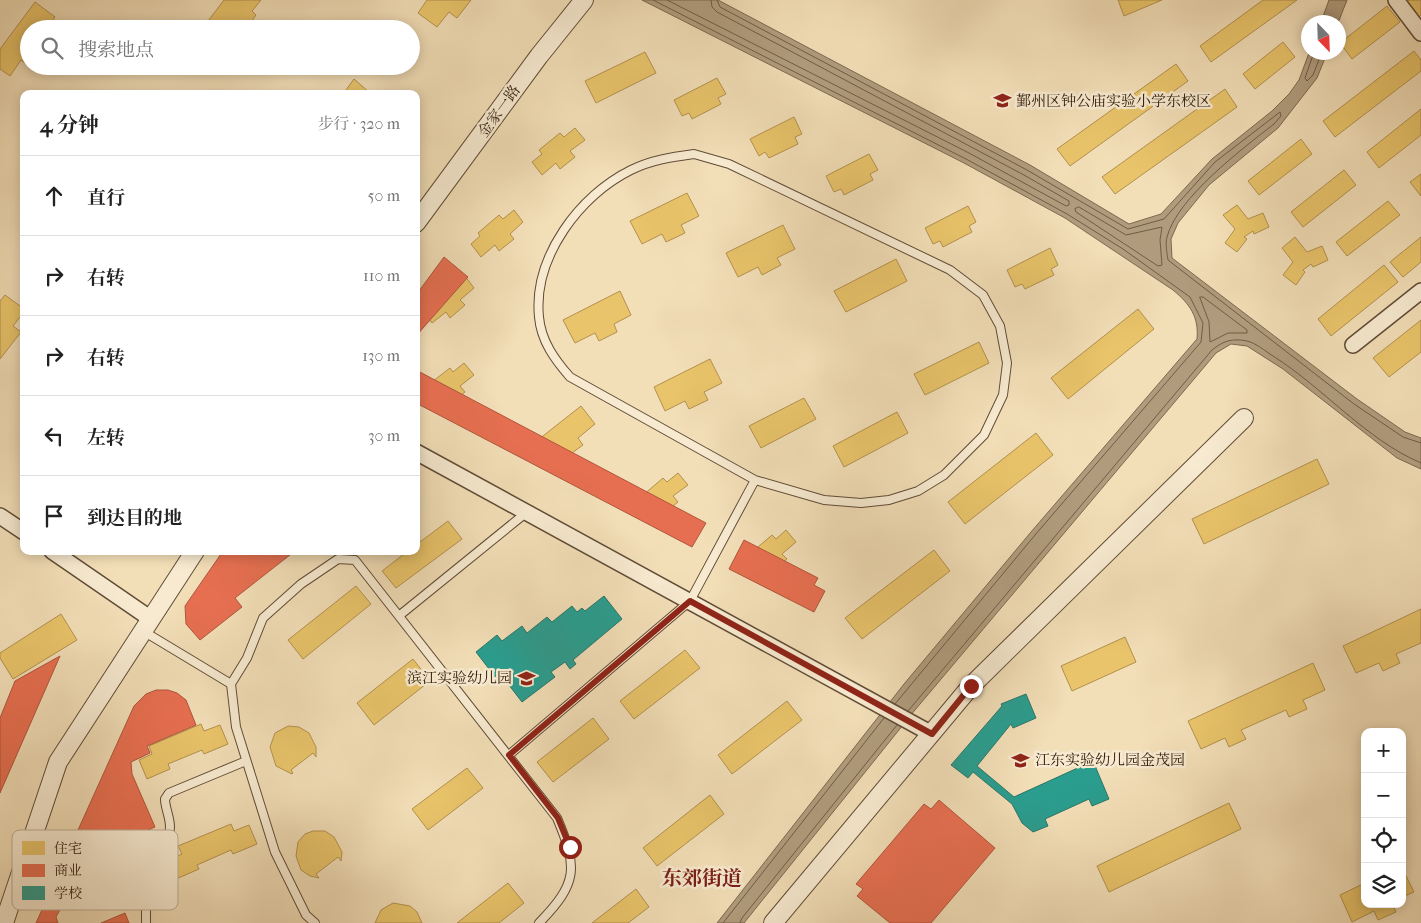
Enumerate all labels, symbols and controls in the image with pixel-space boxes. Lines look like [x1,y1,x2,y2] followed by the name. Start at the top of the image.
[1301,15,1346,60] north arrow
[20,20,420,75] search box
[38,34,66,62] icon: search
[78,39,154,61] text: 搜索地点
[474,81,524,141] street label: 金家一路
[992,91,1012,111] school or university icon: 鄞州区钟公庙实验小学东校区
[1016,92,1211,110] place label: 鄞州区钟公庙实验小学东校区
[40,113,99,137] text: 4 分钟
[318,114,400,133] text: 步行 · 320 m
[40,182,68,210] icon: ahead
[368,186,400,205] text: 50 m
[87,187,125,209] text: 直行
[40,262,68,290] icon: right
[363,266,400,285] text: 110 m
[87,267,125,289] text: 右转
[40,342,68,370] icon: right
[362,346,400,365] text: 130 m
[87,347,125,369] text: 右转
[40,422,68,450] icon: left
[368,426,400,445] text: 30 m
[87,427,125,449] text: 左转
[40,502,68,530] icon: arrive
[87,507,182,529] text: 到达目的地
[516,668,536,688] school or university icon: 滨江实验幼儿园
[407,669,512,687] place label: 滨江实验幼儿园
[960,675,983,698] route end
[1361,728,1406,908] map controls
[1361,728,1406,773] button: +
[1011,750,1031,770] school or university icon: 江东实验幼儿园金茂园
[1035,751,1185,769] place label: 江东实验幼儿园金茂园
[1361,773,1406,818] button: −
[1361,818,1406,863] button: locate
[12,830,178,910] legend
[559,836,582,859] route start
[54,840,82,857] text: 住宅
[54,862,82,879] text: 商业
[1361,863,1406,908] button: layers
[662,867,742,890] district label: 东郊街道
[54,885,82,902] text: 学校

